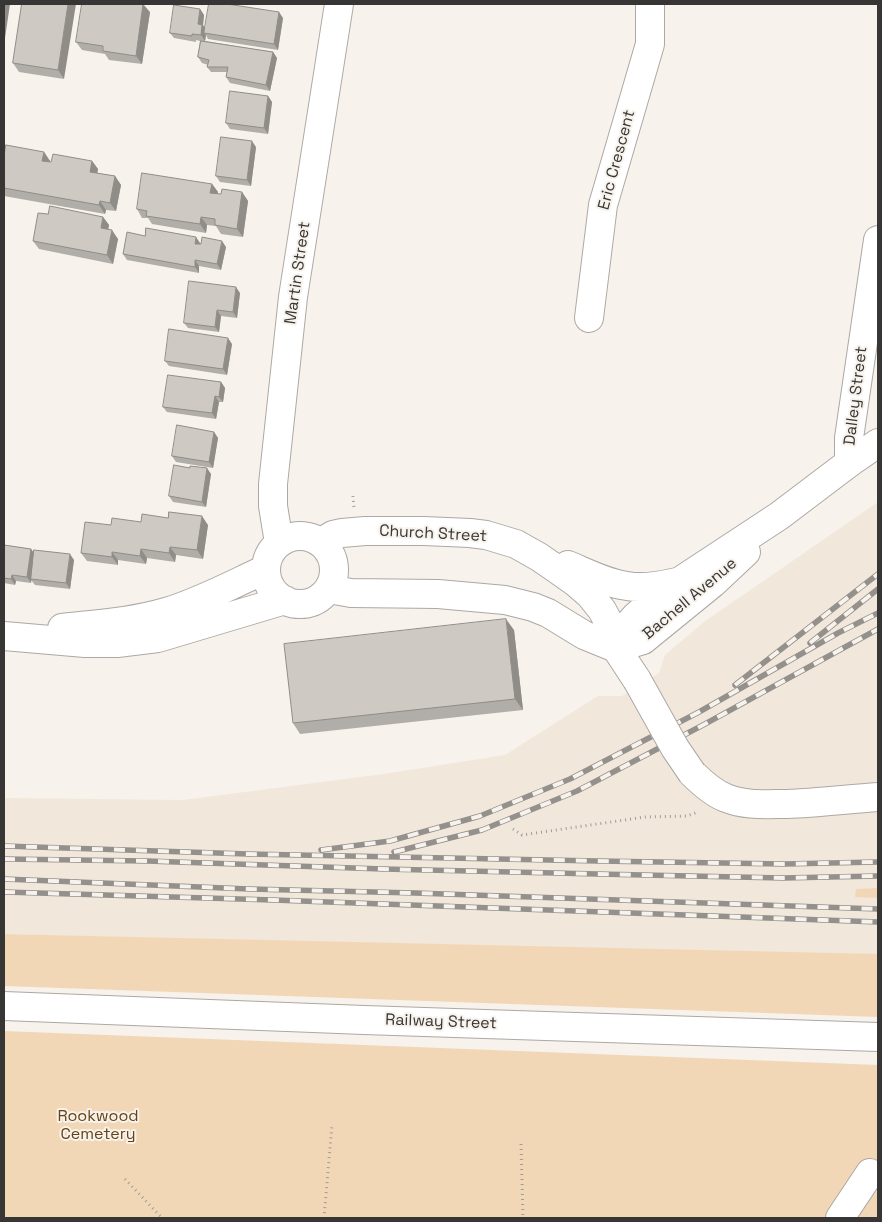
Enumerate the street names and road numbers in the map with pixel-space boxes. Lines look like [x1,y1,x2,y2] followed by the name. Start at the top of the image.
[594,108,640,212] street label: Eric Crescent
[281,221,315,325] street label: Martin Street
[840,345,872,447] street label: Dalley Street
[379,522,487,546] street label: Church Street
[639,554,741,644] street label: Bachell Avenue
[385,1010,497,1034] street label: Railway Street

